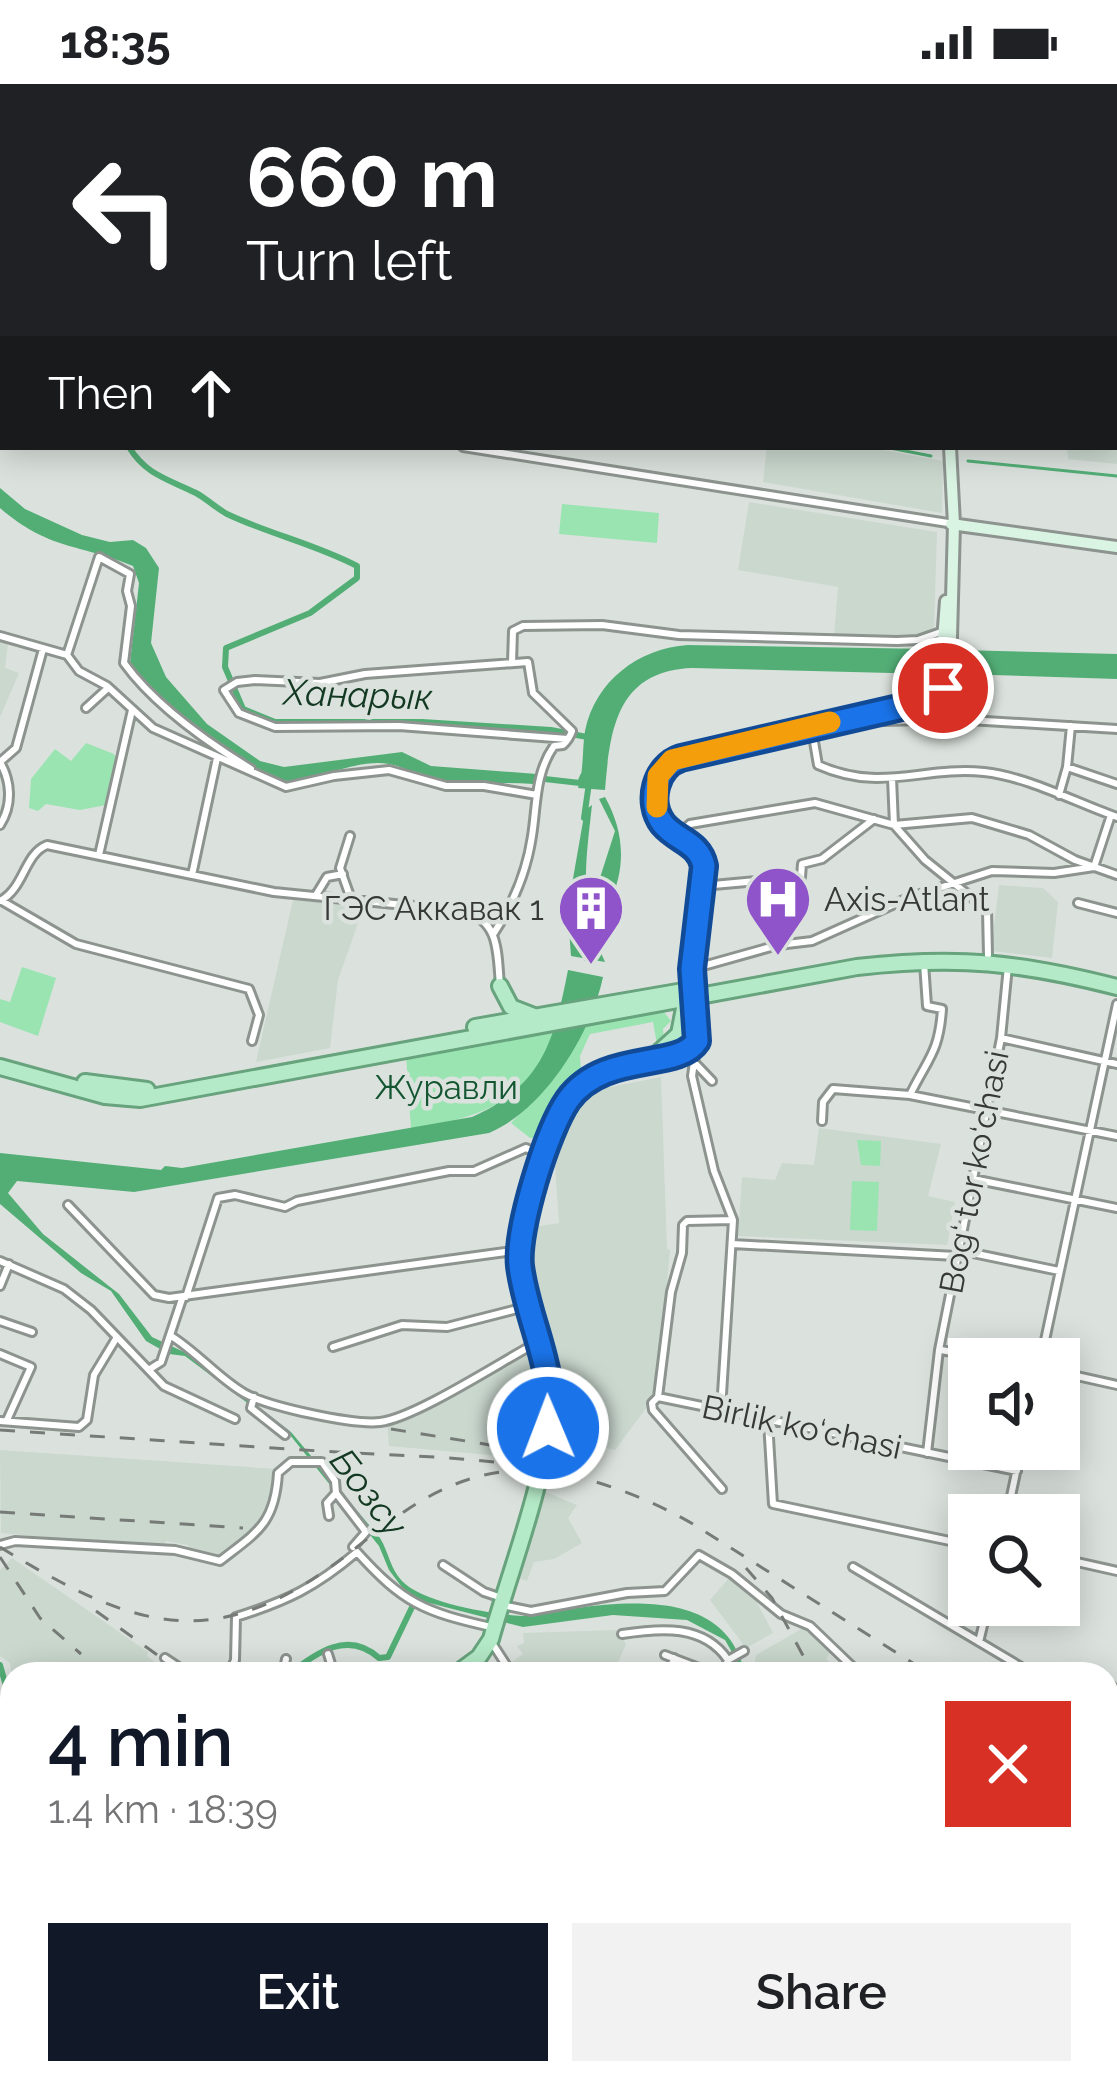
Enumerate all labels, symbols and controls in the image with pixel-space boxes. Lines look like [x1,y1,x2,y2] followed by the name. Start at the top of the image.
[60,16,171,69] text: 18:35
[246,128,498,227] text: 660 m
[48,132,204,288] icon: left
[246,229,453,293] text: Turn left
[178,360,244,426] icon: ahead
[48,367,154,420] text: Then
[892,637,994,739] pin
[910,655,976,721] icon: arrive
[281,670,433,718] water label: Ханарык
[743,864,813,958] hospital icon: Axis-Atlant
[556,873,626,967] building icon: ГЭС Аккавак 1
[824,880,990,919] place label: Axis-Atlant
[323,889,544,928] place label: ГЭС Аккавак 1
[931,1047,1017,1297] street label: Bog‘ tor ko‘chasi
[374,1068,518,1107] park label: Журавли
[948,1338,1080,1626] map controls
[948,1338,1080,1470] button: sound
[485,1365,611,1491] position arrow
[699,1387,905,1467] street label: Birlik ko‘chasi
[322,1440,417,1545] water label: Бозсу
[948,1494,1080,1626] button: search
[48,1698,234,1783] text: 4 min
[945,1701,1071,1827] button: close
[48,1786,278,1832] text: 1.4 km · 18:39
[48,1923,548,2061] button: Exit
[572,1923,1071,2061] button: Share

